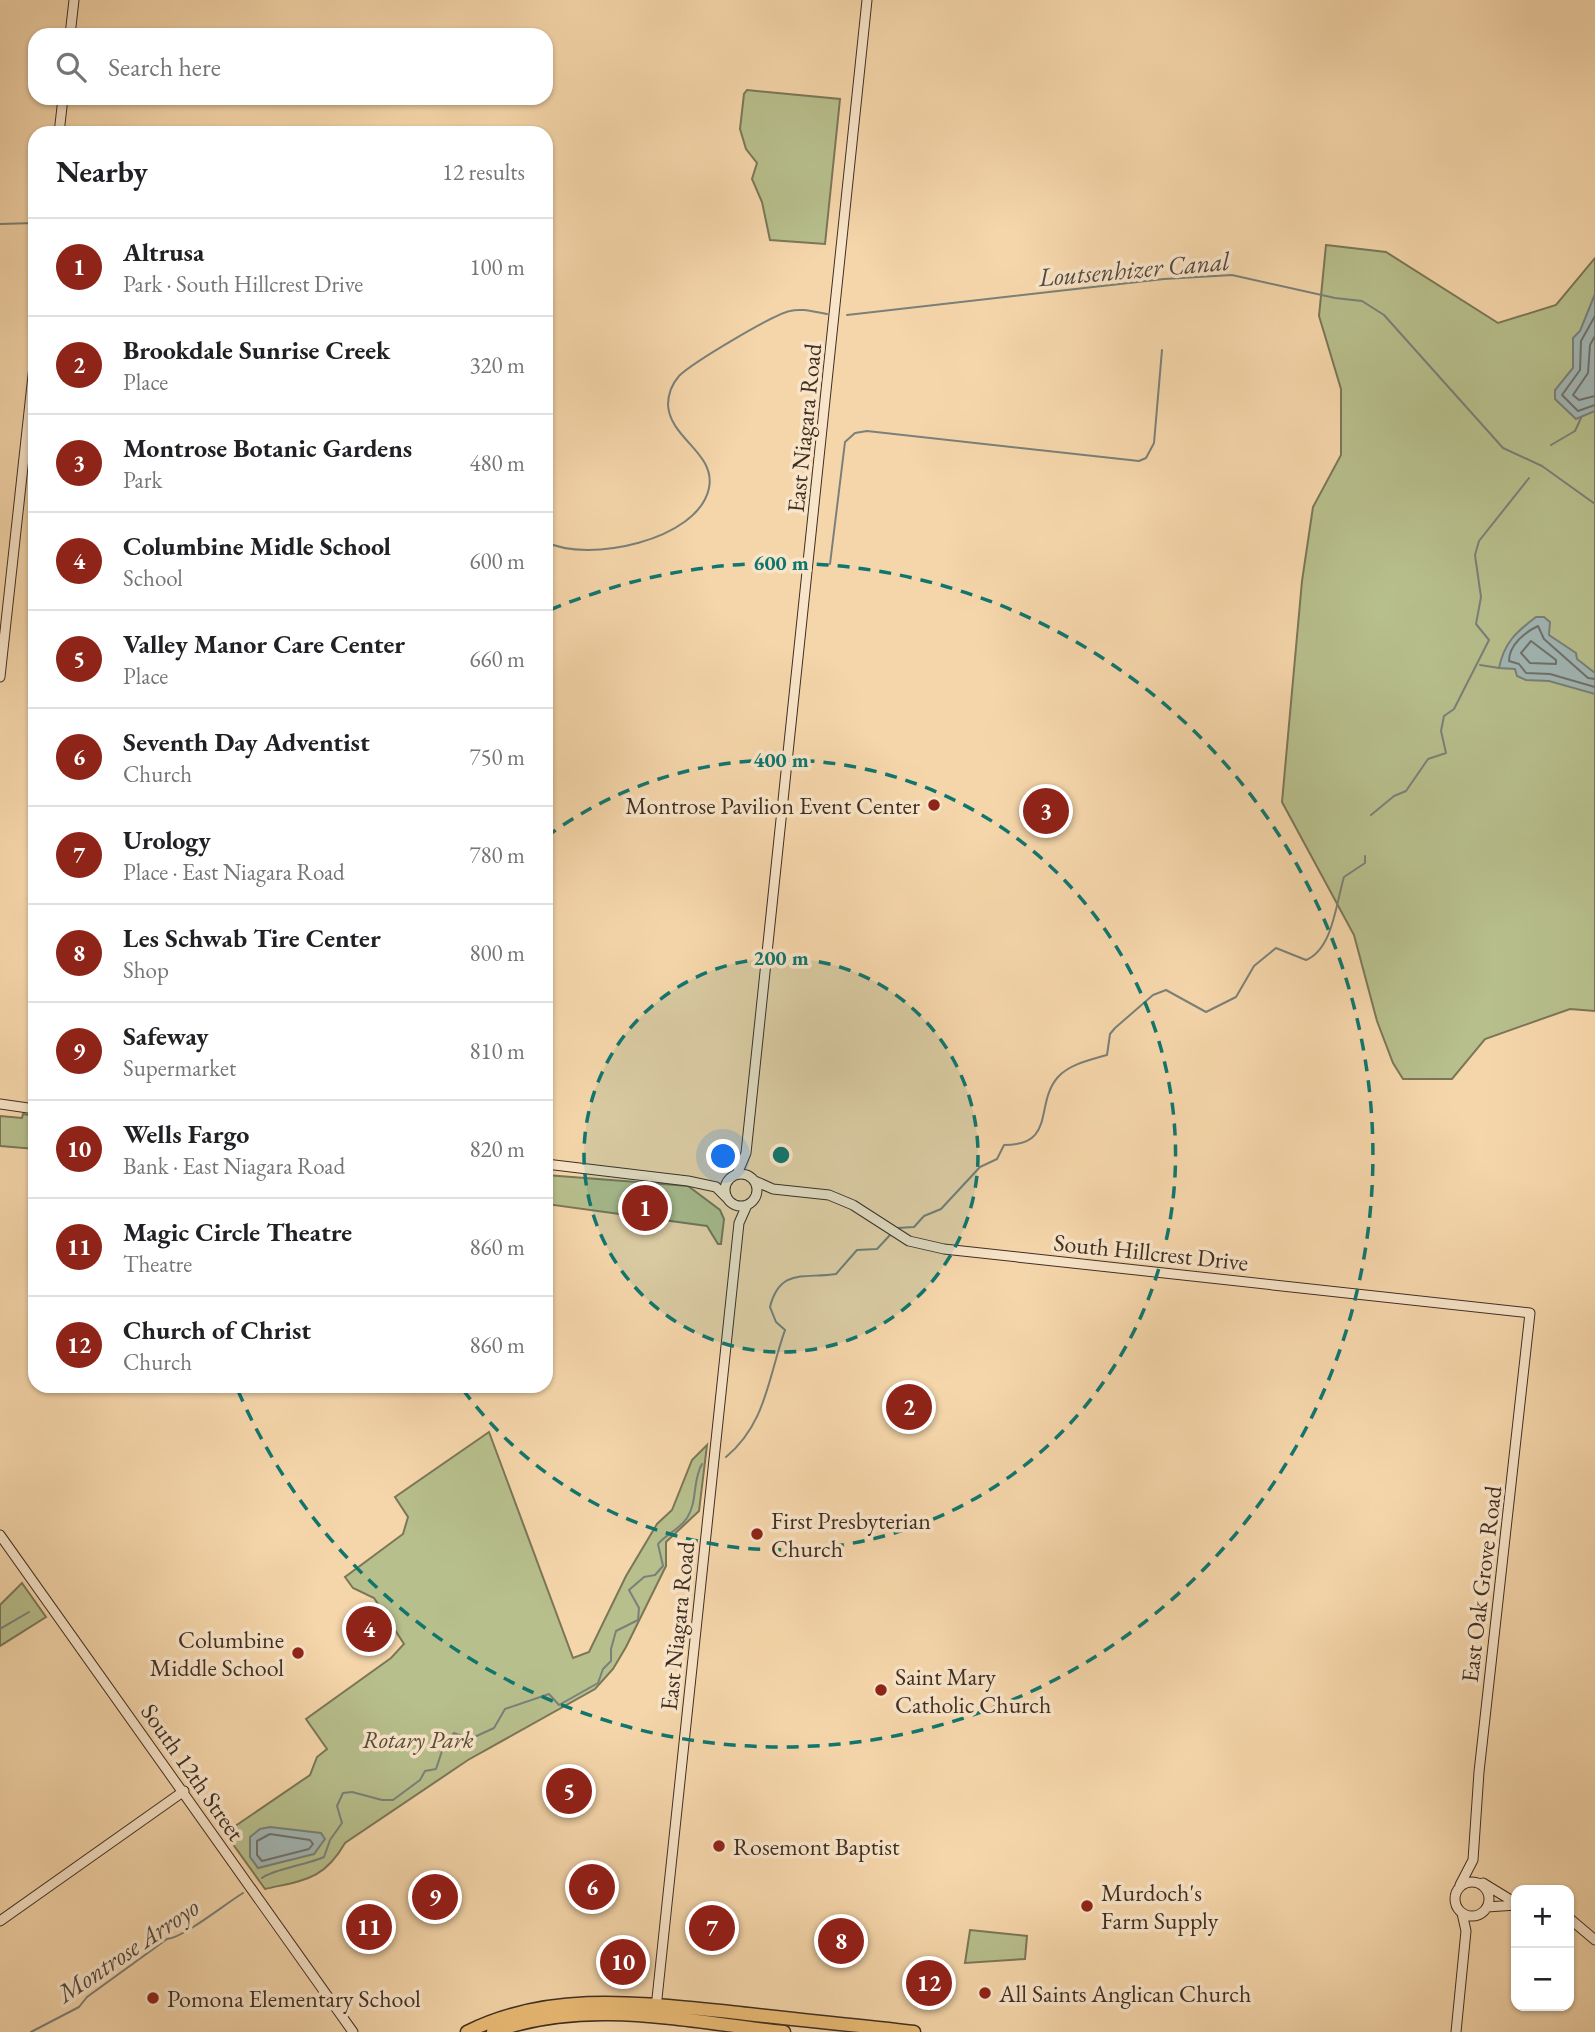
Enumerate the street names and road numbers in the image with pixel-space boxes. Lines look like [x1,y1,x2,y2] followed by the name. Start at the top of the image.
[780,341,828,514] street label: East Niagara Road
[1052,1226,1250,1278] street label: South Hillcrest Drive
[1454,1483,1509,1684] street label: East Oak Grove Road
[653,1539,701,1712] street label: East Niagara Road
[134,1697,252,1847] street label: South 12th Street

